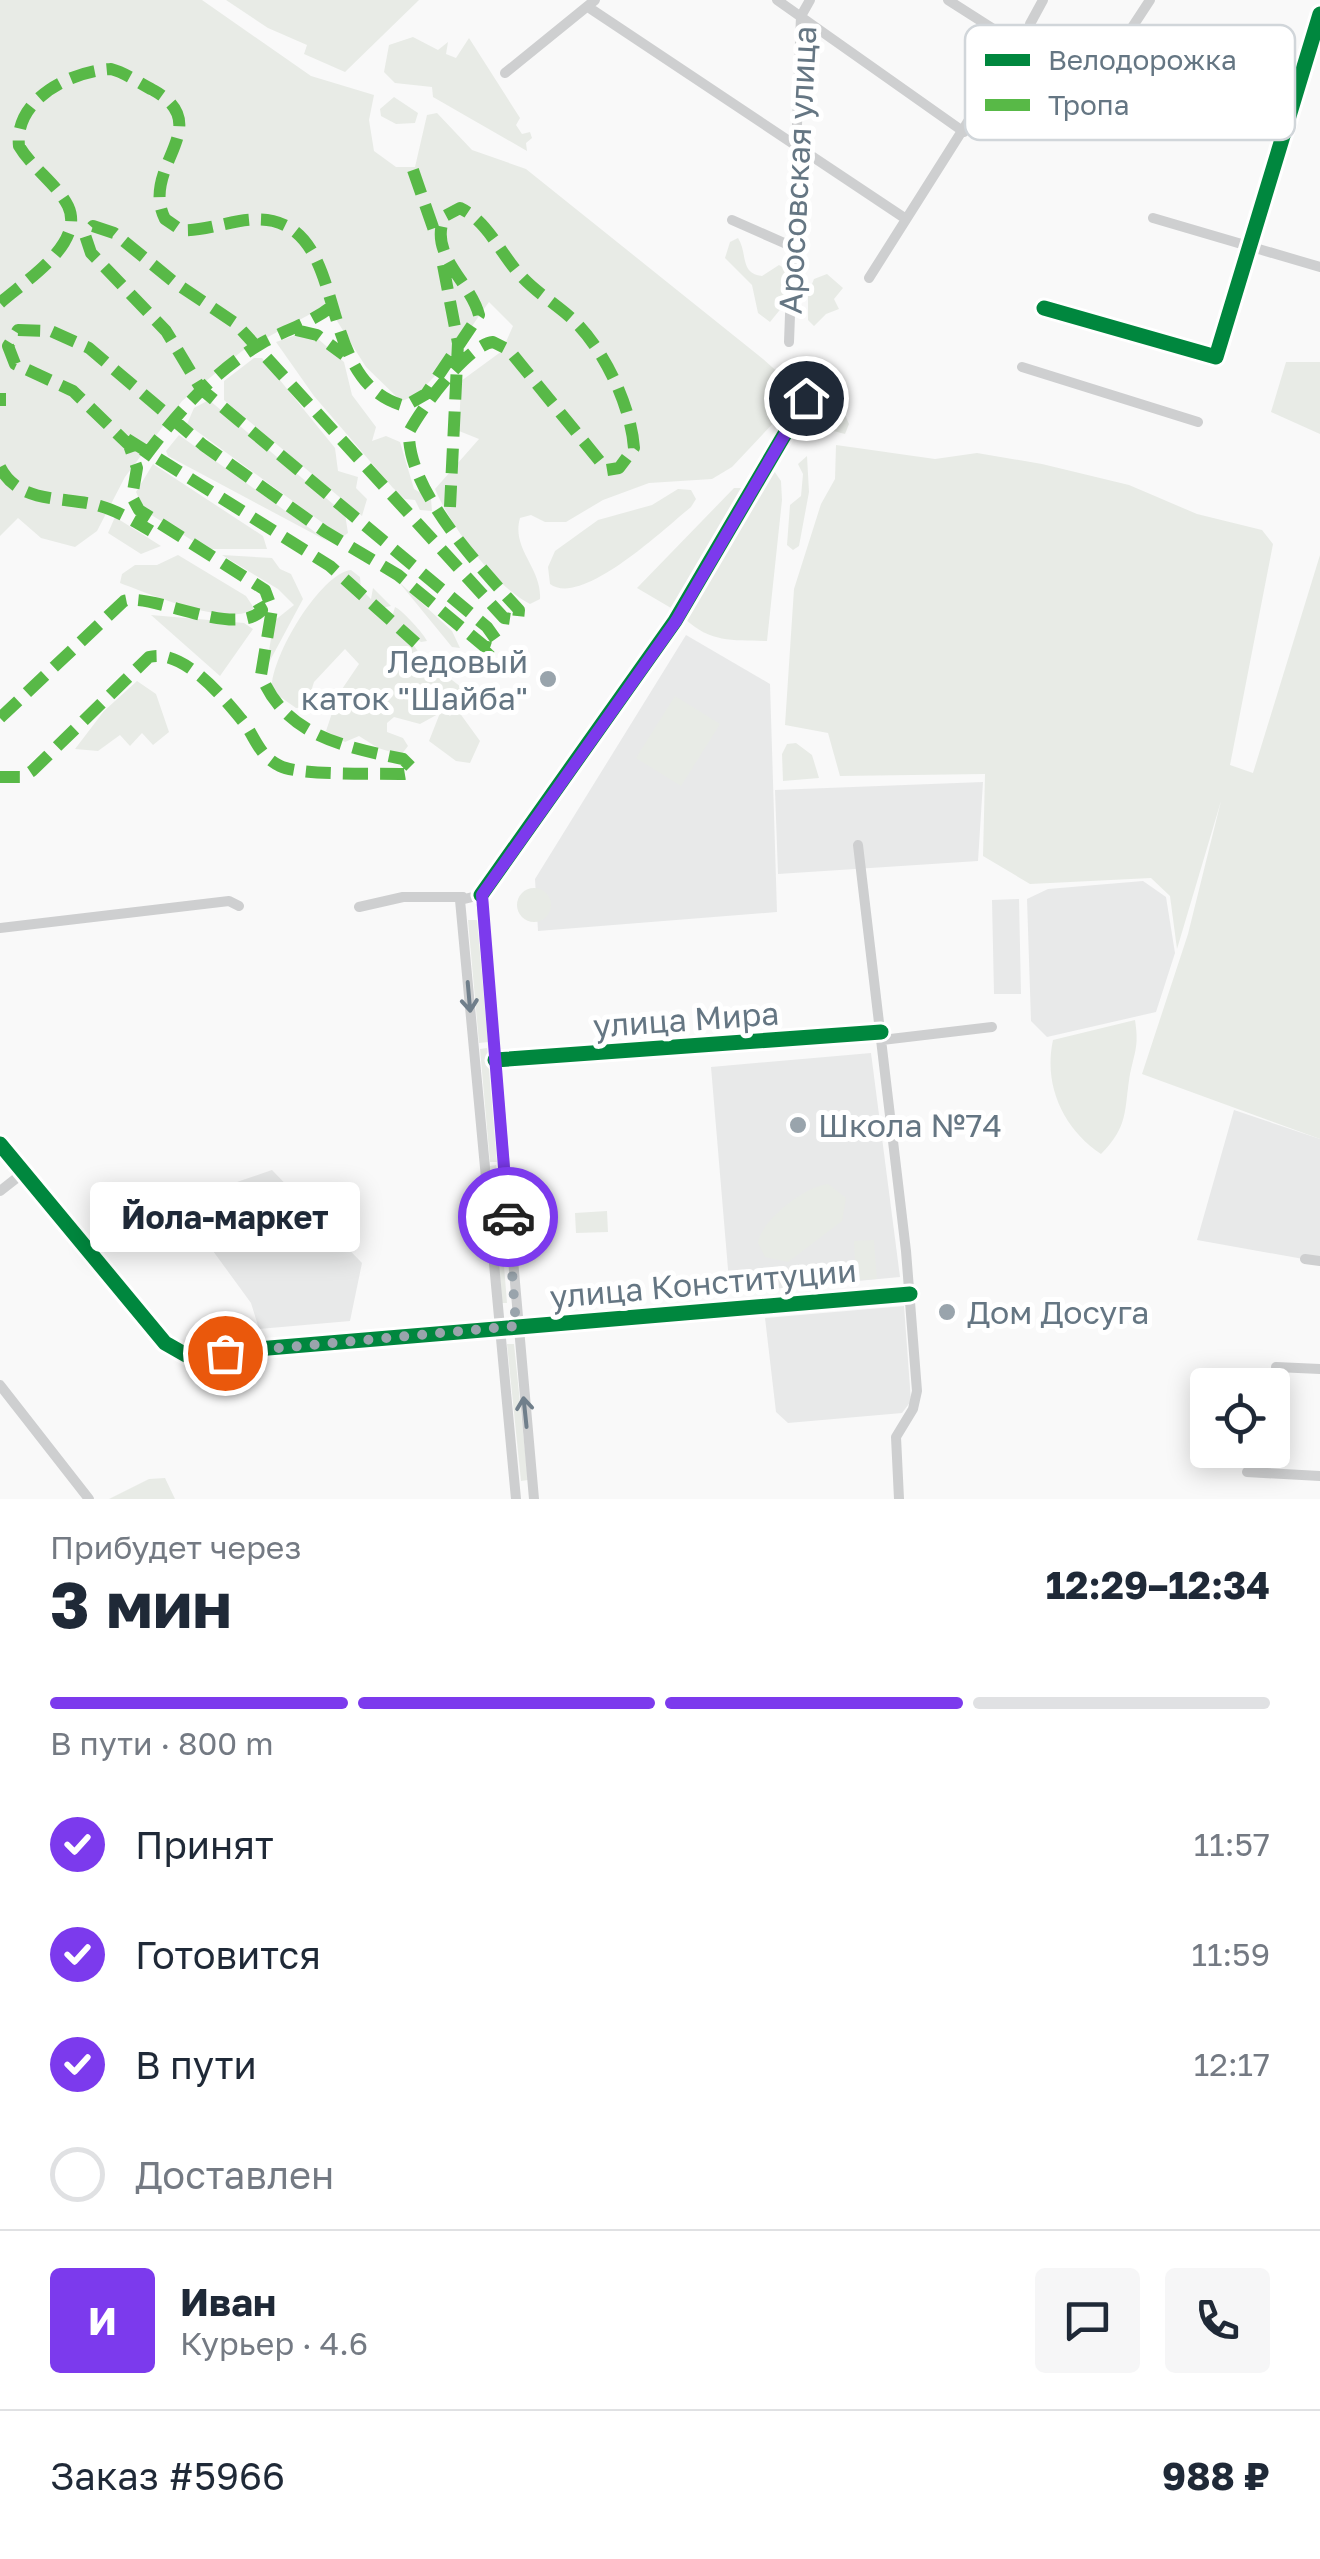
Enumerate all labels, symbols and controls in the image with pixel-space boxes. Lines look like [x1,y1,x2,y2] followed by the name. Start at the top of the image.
[770,25,824,315] street label: Аросовская улица
[965,25,1295,140] legend
[1048,43,1237,76] text: Велодорожка
[1048,88,1129,121] text: Тропа
[764,356,849,441] pin
[779,371,834,426] icon: home
[301,642,528,717] place label: Ледовый каток "Шайба"
[537,668,559,690] marker: Ледовый каток "Шайба"
[459,980,478,1012] one-way arrow
[592,994,780,1044] street label: улица Мира
[818,1106,1002,1144] place label: Школа №74
[787,1114,809,1136] marker: Школа №74
[458,1167,558,1267] courier
[90,1183,360,1253] callout: Йола-маркет
[481,1190,536,1245] icon: car
[121,1198,329,1236] text: Йола-маркет
[548,1251,858,1315] street label: улица Конституции
[967,1293,1149,1331] place label: Дом Досуга
[936,1301,958,1323] marker: Дом Досуга
[183,1311,268,1396] pin
[198,1326,253,1381] icon: bag
[1190,1368,1290,1468] map controls
[1190,1368,1290,1468] button: locate
[515,1397,534,1429] one-way arrow
[50,1528,301,1566] text: Прибудет через
[1046,1562,1270,1607] text: 12:29–12:34
[50,1564,232,1642] text: 3 мин
[50,1724,274,1762] text: В пути · 800 m
[50,1817,105,1872] icon: check
[135,1822,274,1867] text: Принят
[1194,1825,1270,1863] text: 11:57
[50,1927,105,1982] icon: check
[135,1932,321,1977] text: Готовится
[1191,1935,1270,1973] text: 11:59
[50,2037,105,2092] icon: check
[135,2042,257,2087] text: В пути
[1194,2045,1270,2083] text: 12:17
[135,2152,334,2197] text: Доставлен
[1035,2268,1140,2373] button: chat
[1165,2268,1270,2373] button: phone
[180,2279,276,2324] text: Иван
[88,2298,117,2343] text: И
[180,2324,368,2362] text: Курьер · 4.6
[50,2453,285,2498] text: Заказ #5966
[1162,2453,1270,2498] text: 988 ₽

